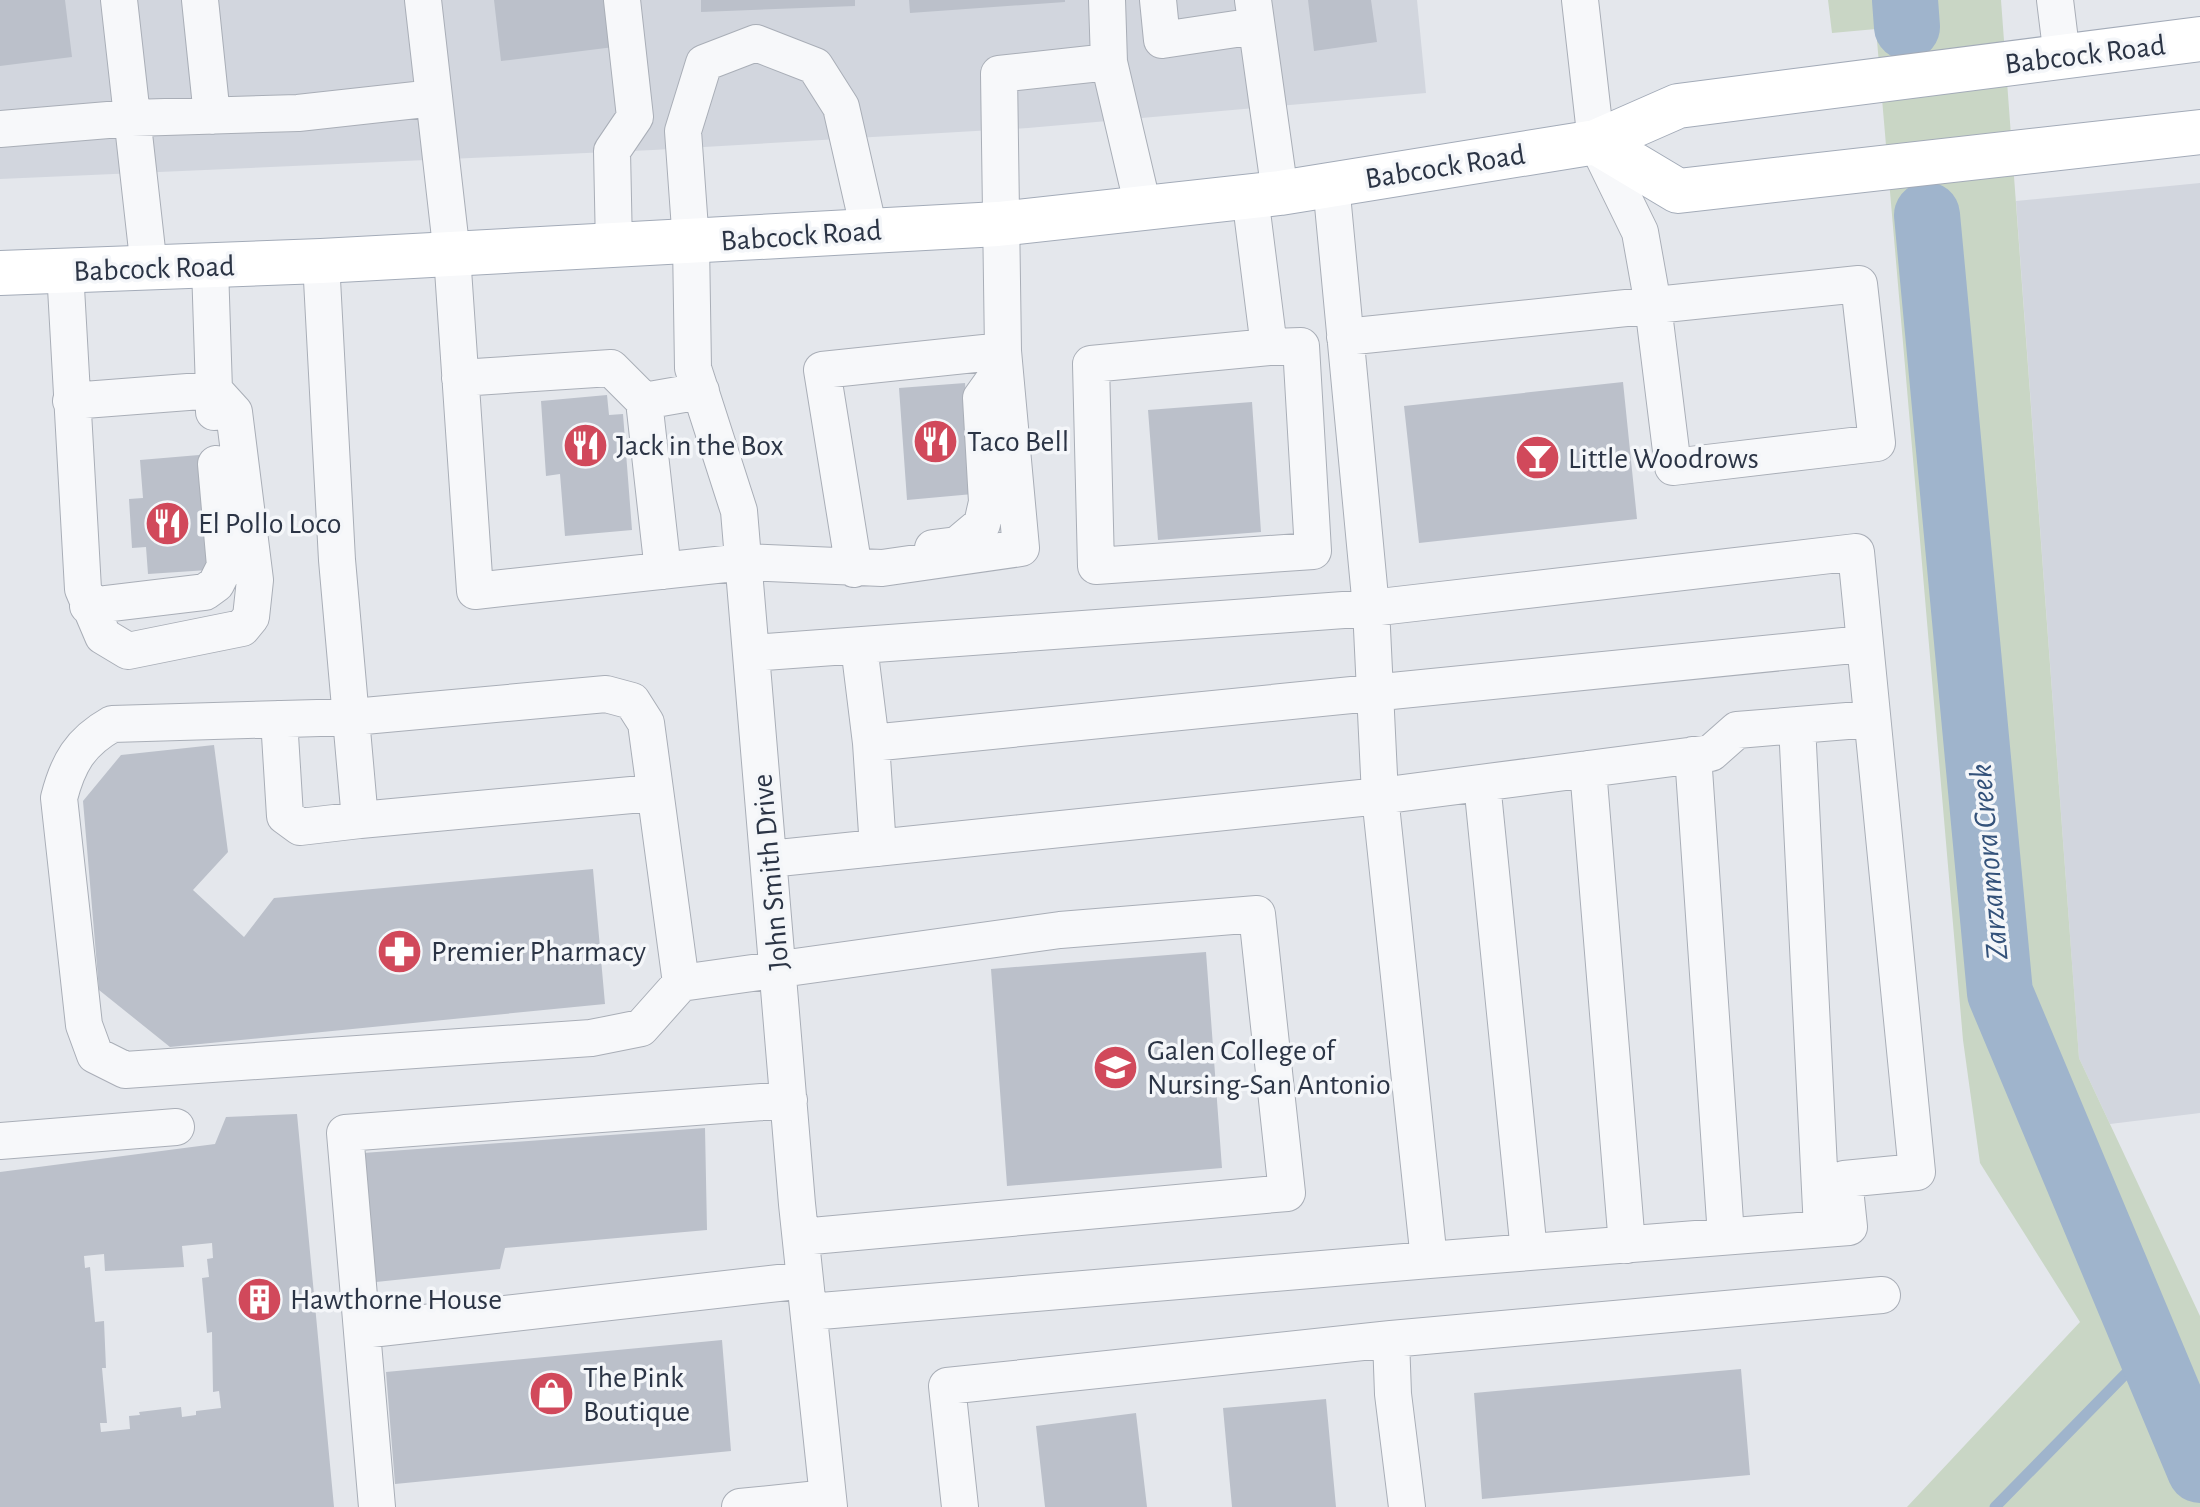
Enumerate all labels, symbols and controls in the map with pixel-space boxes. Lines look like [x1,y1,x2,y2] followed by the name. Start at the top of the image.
[2003,30,2167,80] street label: Babcock Road
[1363,140,1527,194] street label: Babcock Road
[719,215,883,257] street label: Babcock Road
[73,251,235,287] street label: Babcock Road
[912,417,960,465] restaurant icon: Taco Bell
[561,421,609,469] restaurant icon: Jack in the Box
[967,427,1069,457] place label: Taco Bell
[616,431,783,461] place label: Jack in the Box
[1513,434,1561,482] bar icon: Little Woodrows
[1568,444,1759,474] place label: Little Woodrows
[143,499,191,547] restaurant icon: El Pollo Loco
[198,509,341,539] place label: El Pollo Loco
[1964,763,2014,961] water label: Zarzamora Creek
[747,773,795,971] street label: John Smith Drive
[376,927,424,975] pharmacy icon: Premier Pharmacy
[431,937,646,967] place label: Premier Pharmacy
[1147,1036,1391,1100] place label: Galen College of Nursing-San Antonio
[1092,1043,1140,1091] school or university icon: Galen College of Nursing-San Antonio
[235,1275,283,1323] building icon: Hawthorne House
[290,1285,502,1315] place label: Hawthorne House
[583,1363,690,1427] place label: The Pink Boutique
[528,1370,576,1418] shop icon: The Pink Boutique

